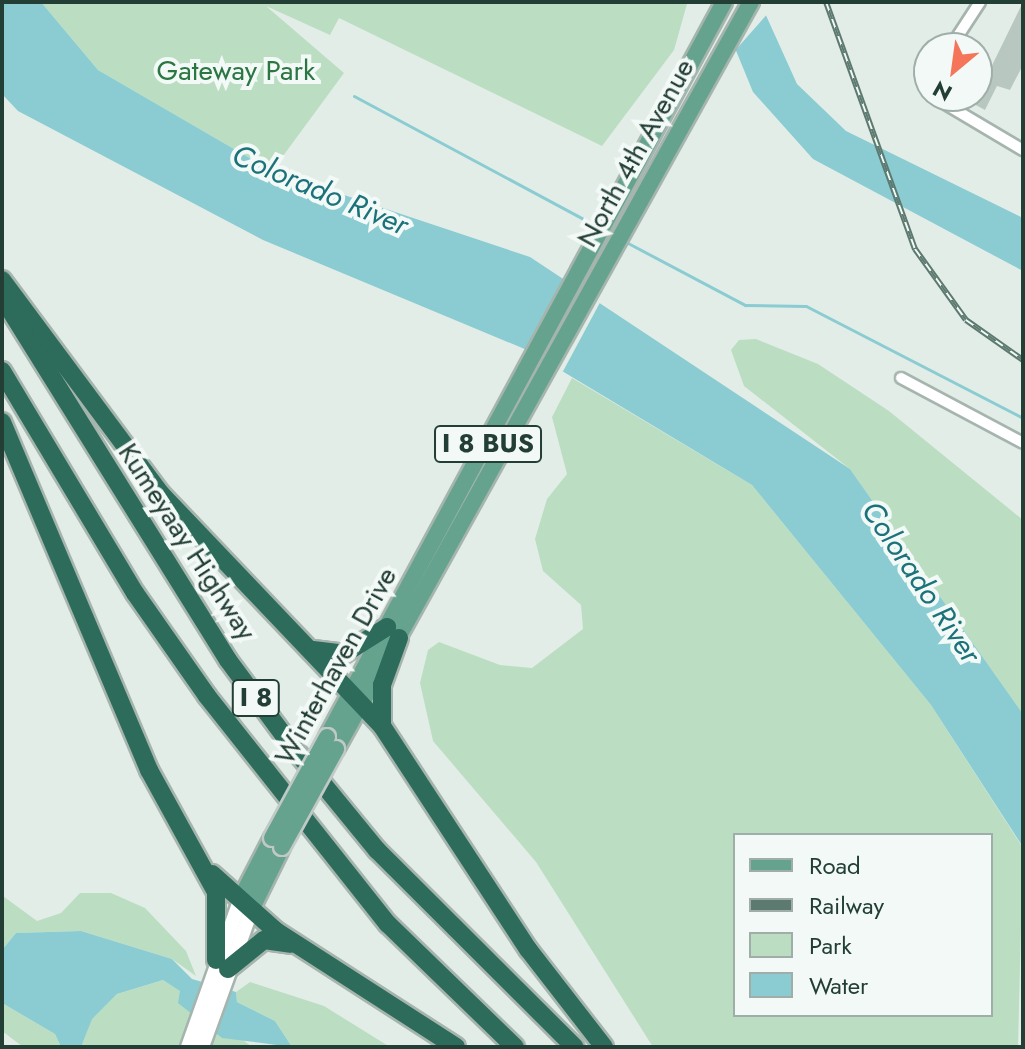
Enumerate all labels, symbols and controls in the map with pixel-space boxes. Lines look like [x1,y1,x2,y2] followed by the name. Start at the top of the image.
[913,32,993,112] north arrow
[570,53,702,253] street label: North 4th Avenue
[157,54,315,88] park label: Gateway Park
[927,73,958,109] text: N
[227,137,413,243] water label: Colorado River
[434,422,542,466] road number: I 8 BUS
[111,437,263,647] street label: Kumeyaay Highway
[854,494,988,670] water label: Colorado River
[268,562,404,770] street label: Winterhaven Drive
[230,676,282,720] road number: I 8
[733,833,993,1017] legend
[809,848,861,883] text: Road
[809,888,884,923] text: Railway
[809,928,852,963] text: Park
[809,968,868,1003] text: Water

